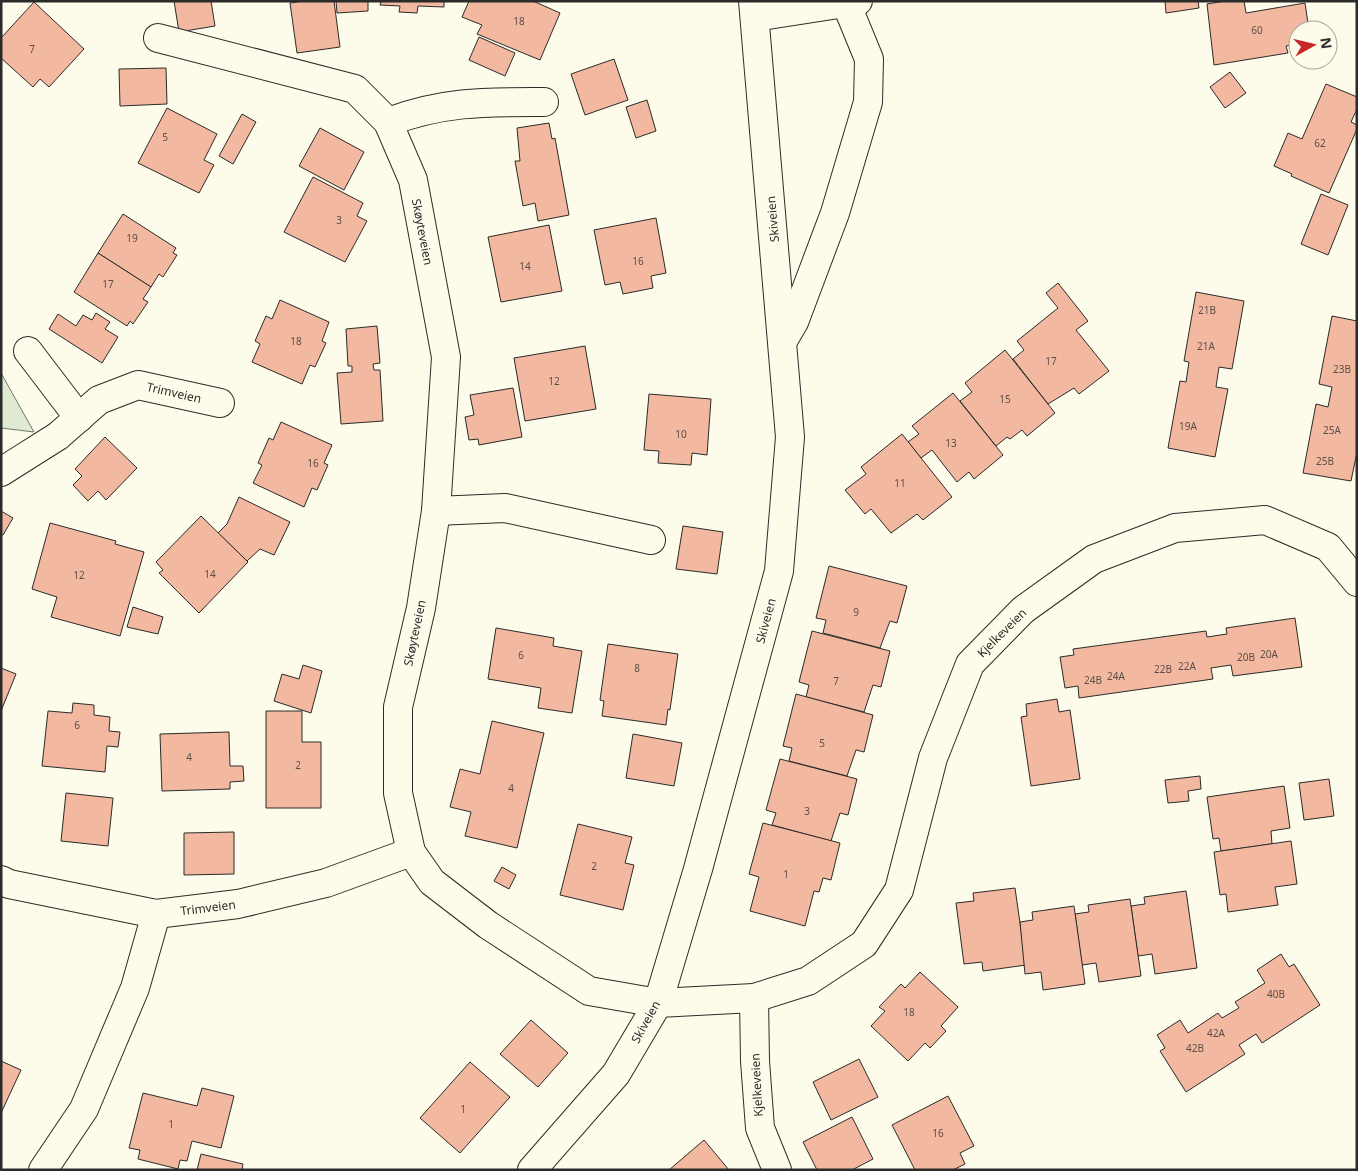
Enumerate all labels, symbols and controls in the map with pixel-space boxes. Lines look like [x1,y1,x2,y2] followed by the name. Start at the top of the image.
[513,14,525,28] house number: 18
[1288,20,1338,70] north arrow
[1251,23,1263,37] house number: 60
[1316,36,1337,50] text: N
[29,42,35,56] house number: 7
[162,130,168,144] house number: 5
[1314,136,1326,150] house number: 62
[762,195,783,243] street label: Skiveien
[408,197,437,266] street label: Skøyteveien
[336,213,342,227] house number: 3
[126,231,138,245] house number: 19
[632,254,644,268] house number: 16
[519,259,531,273] house number: 14
[102,277,114,291] house number: 17
[1198,303,1216,317] house number: 21B
[290,334,302,348] house number: 18
[1197,339,1216,353] house number: 21A
[1045,354,1057,368] house number: 17
[1333,362,1351,376] house number: 23B
[548,374,560,388] house number: 12
[145,378,203,407] street label: Trimveien
[999,392,1011,406] house number: 15
[1179,419,1198,433] house number: 19A
[1323,423,1342,437] house number: 25A
[675,427,687,441] house number: 10
[945,436,957,450] house number: 13
[1316,454,1334,468] house number: 25B
[307,456,319,470] house number: 16
[894,476,906,490] house number: 11
[204,567,216,581] house number: 14
[73,568,85,582] house number: 12
[751,596,780,645] street label: Skiveien
[399,598,430,668] street label: Skøyteveien
[973,604,1030,661] street label: Kjelkeveien
[853,605,859,619] house number: 9
[1260,647,1279,661] house number: 20A
[518,648,524,662] house number: 6
[1237,650,1255,664] house number: 20B
[1178,659,1197,673] house number: 22A
[634,661,640,675] house number: 8
[1154,662,1172,676] house number: 22B
[1107,669,1126,683] house number: 24A
[1084,673,1102,687] house number: 24B
[833,674,839,688] house number: 7
[74,718,80,732] house number: 6
[819,736,825,750] house number: 5
[186,750,192,764] house number: 4
[295,758,301,772] house number: 2
[508,781,514,795] house number: 4
[804,804,810,818] house number: 3
[591,859,597,873] house number: 2
[783,867,789,881] house number: 1
[179,896,237,919] street label: Trimveien
[1267,987,1285,1001] house number: 40B
[627,997,664,1046] street label: Skiveien
[903,1005,915,1019] house number: 18
[1207,1026,1226,1040] house number: 42A
[1186,1041,1204,1055] house number: 42B
[746,1053,767,1117] street label: Kjelkeveien
[460,1102,466,1116] house number: 1
[168,1117,174,1131] house number: 1
[932,1126,944,1140] house number: 16

